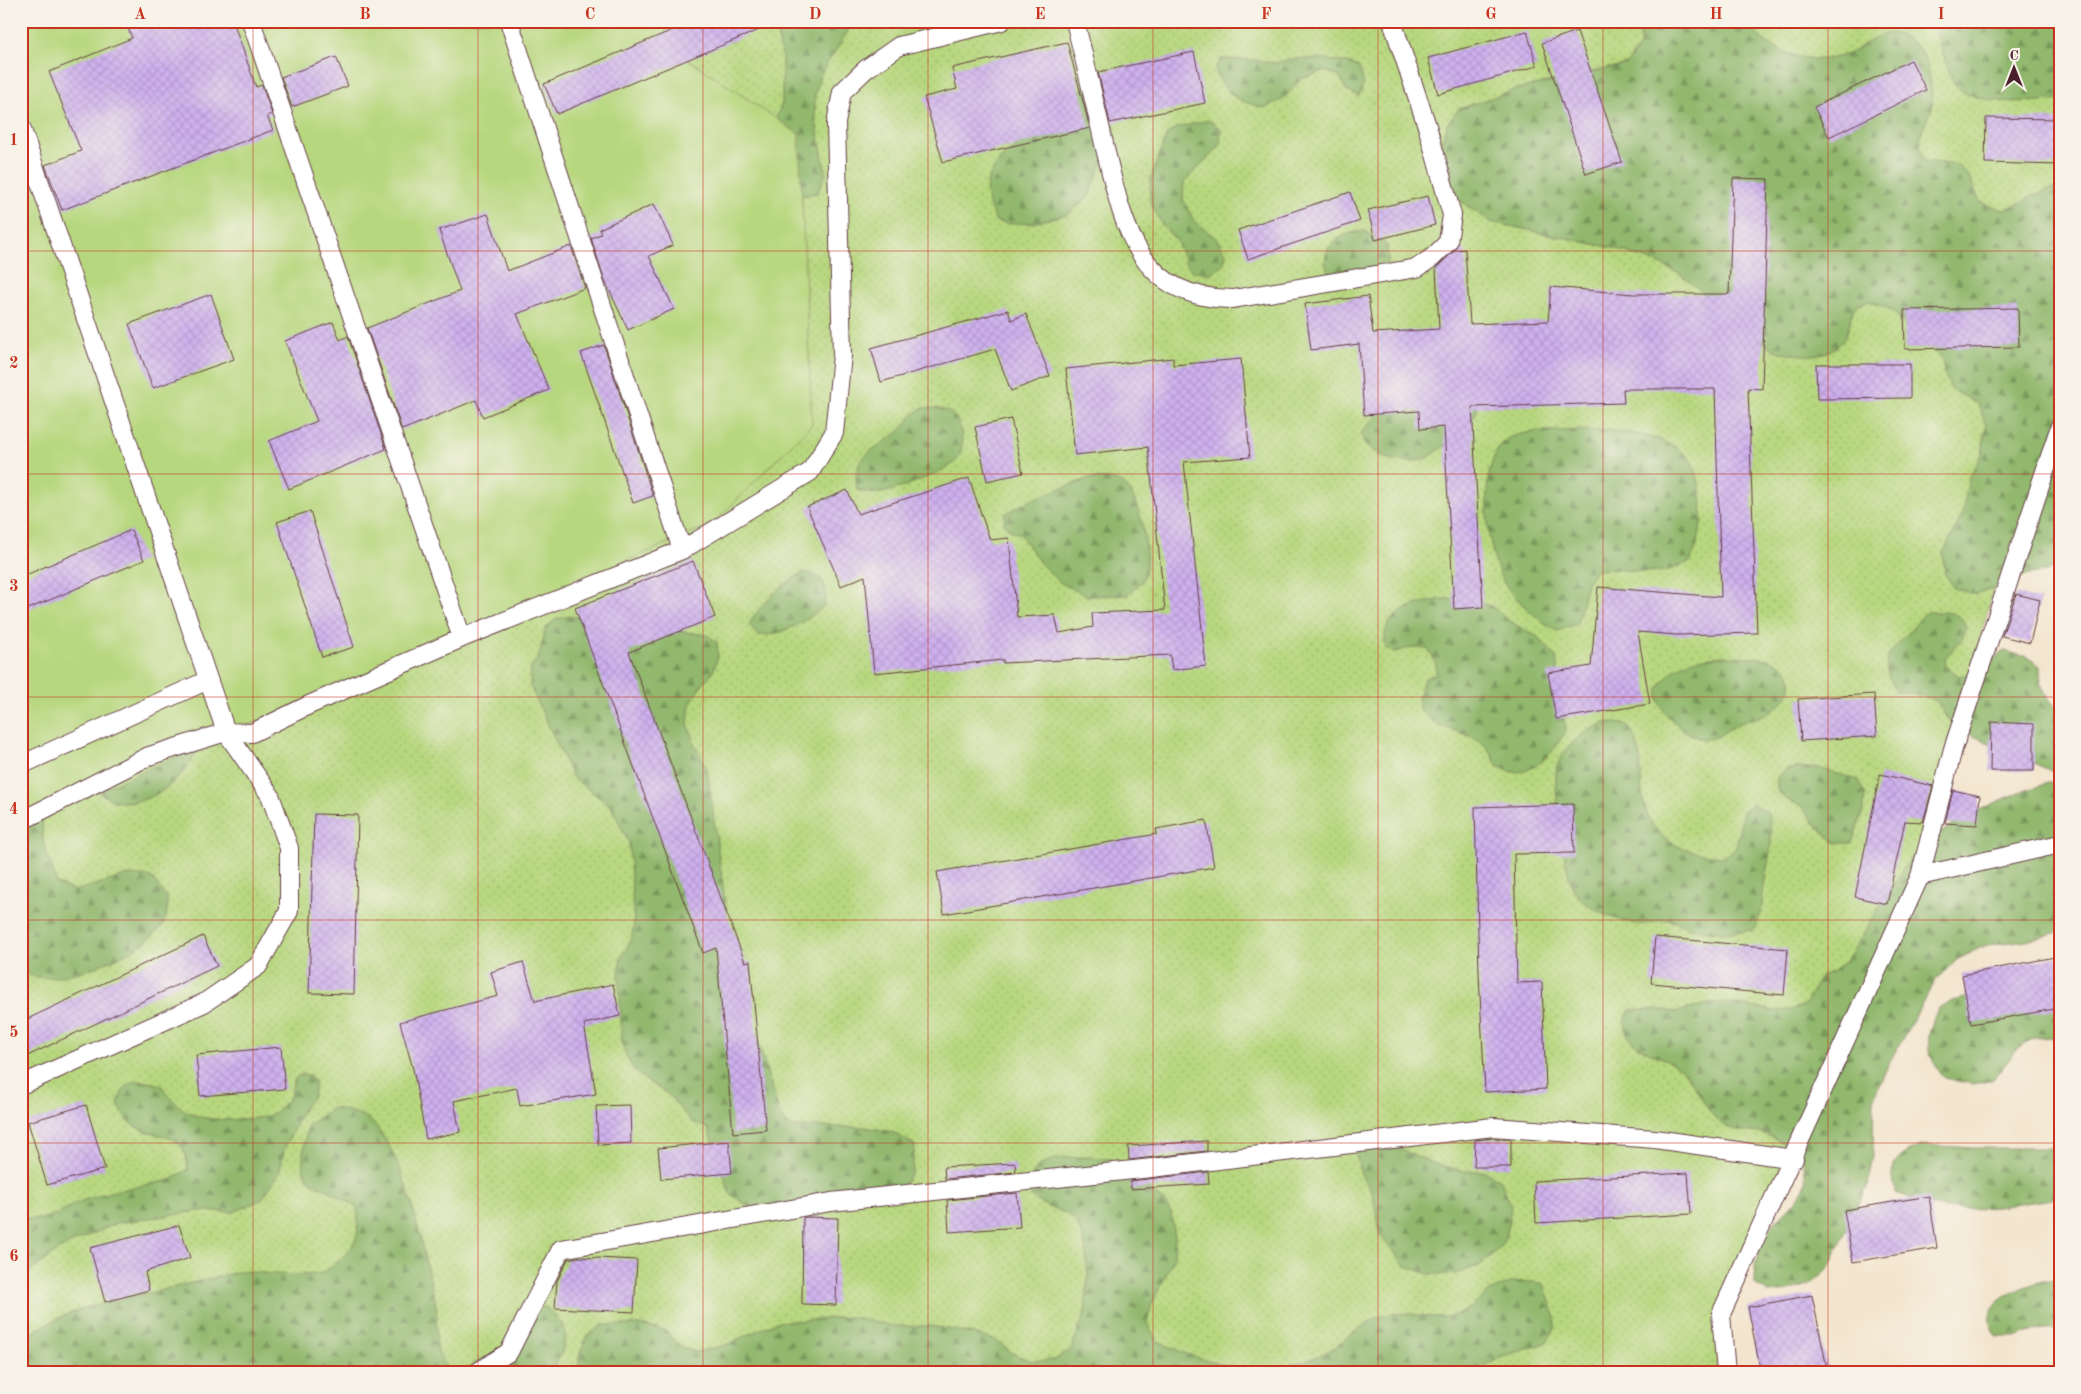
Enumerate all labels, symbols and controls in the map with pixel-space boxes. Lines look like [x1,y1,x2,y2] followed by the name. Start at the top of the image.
[134,7,146,23] text: A
[359,7,371,23] text: B
[585,7,595,23] text: C
[809,7,821,23] text: D
[1034,7,1046,23] text: E
[1261,7,1272,23] text: F
[1485,7,1497,23] text: G
[1709,7,1723,23] text: H
[1937,7,1945,23] text: I
[1988,42,2038,92] north arrow
[2009,49,2019,63] text: С
[9,133,19,149] text: 1
[9,356,19,372] text: 2
[9,579,19,595] text: 3
[9,802,19,818] text: 4
[9,1025,19,1041] text: 5
[9,1249,19,1265] text: 6

